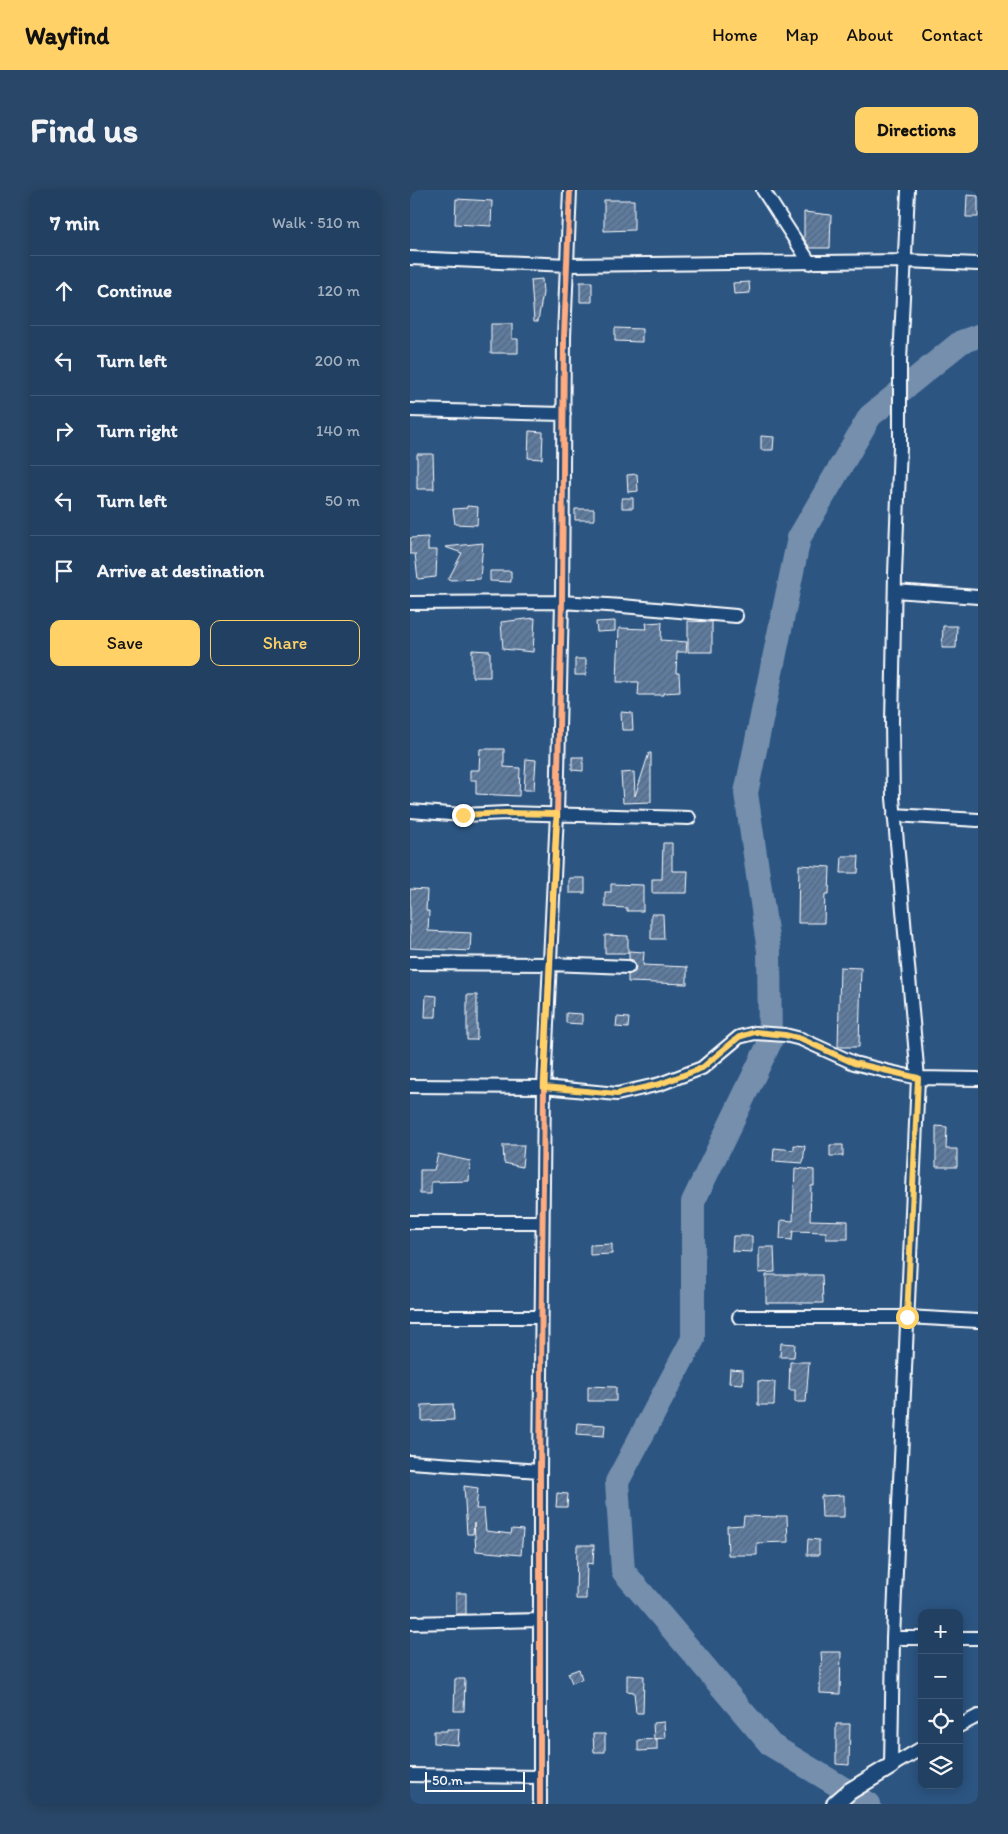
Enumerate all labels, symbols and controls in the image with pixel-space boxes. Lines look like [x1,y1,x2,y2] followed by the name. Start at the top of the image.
[25,21,109,50] text: Wayfind
[712,24,758,46] text: Home
[786,24,819,46] text: Map
[847,24,893,46] text: About
[921,24,983,46] text: Contact
[855,107,978,153] button: Directions
[30,109,138,151] text: Find us
[50,210,99,235] text: 7 min
[272,213,360,232] text: Walk · 510 m
[50,277,78,305] icon: ahead
[97,279,172,302] text: Continue
[317,281,360,300] text: 120 m
[50,347,78,375] icon: left
[97,349,167,372] text: Turn left
[315,351,360,370] text: 200 m
[50,417,78,445] icon: right
[97,419,178,442] text: Turn right
[316,421,360,440] text: 140 m
[50,487,78,515] icon: left
[97,489,167,512] text: Turn left
[325,491,360,510] text: 50 m
[50,557,78,585] icon: arrive
[97,559,264,582] text: Arrive at destination
[50,620,200,666] button: Save
[210,620,360,666] button: Share
[452,804,475,827] route end
[896,1306,919,1329] route start
[918,1609,963,1789] map controls
[918,1609,963,1654] button: +
[918,1654,963,1699] button: −
[918,1699,963,1744] button: locate
[918,1744,963,1789] button: layers
[425,1769,525,1792] scale bar
[432,1772,463,1789] text: 50 m

